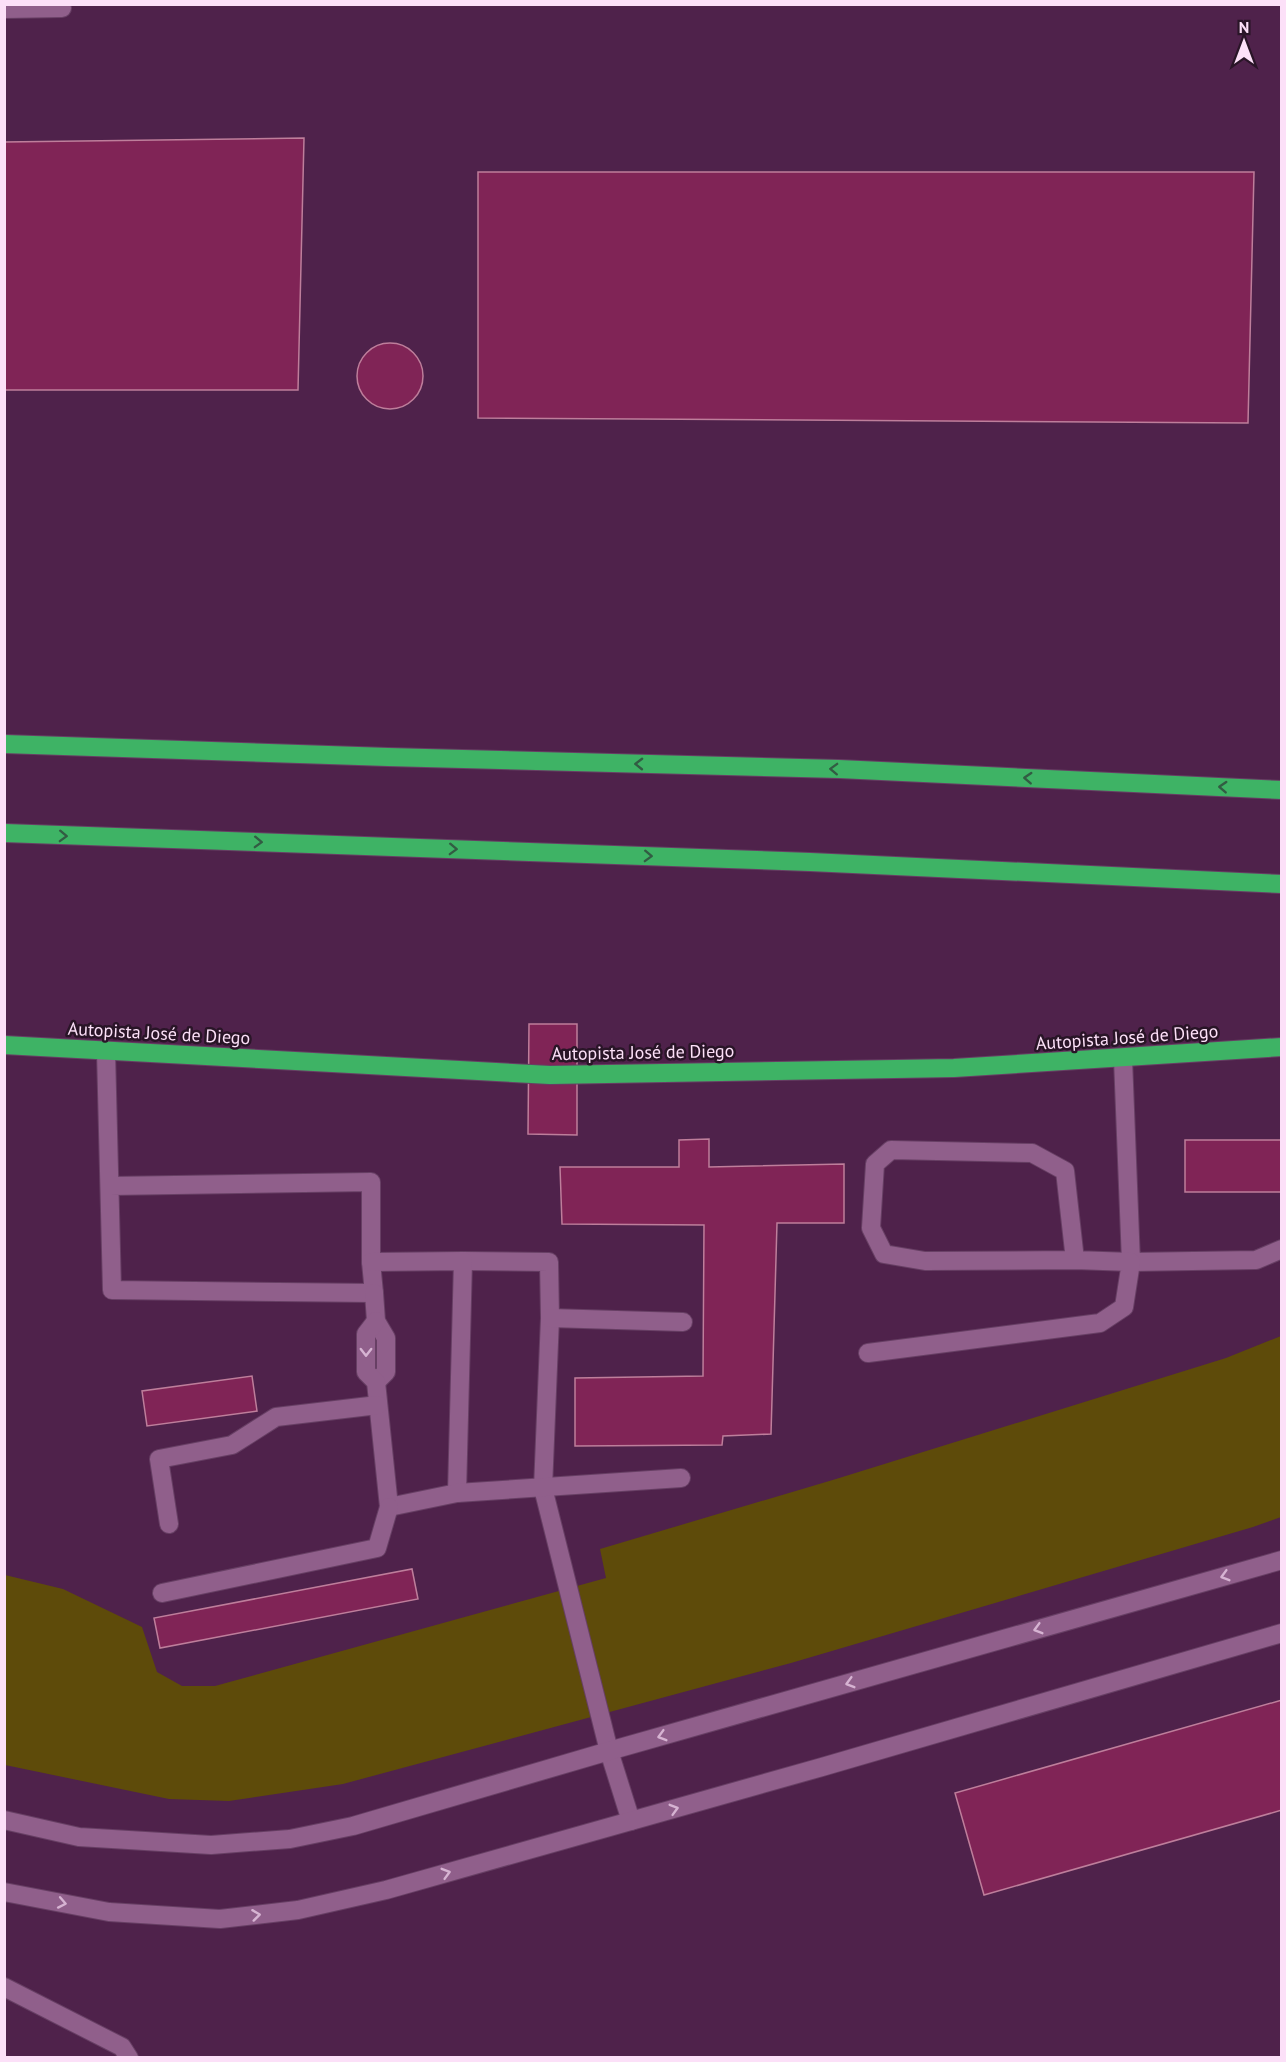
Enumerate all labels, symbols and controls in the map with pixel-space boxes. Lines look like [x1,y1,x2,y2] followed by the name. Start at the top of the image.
[1214,12,1274,72] north arrow
[1239,17,1249,37] text: N
[634,757,643,770] one-way arrow
[829,762,838,775] one-way arrow
[1024,771,1033,784] one-way arrow
[1219,781,1228,794] one-way arrow
[58,829,67,842] one-way arrow
[253,836,262,849] one-way arrow
[448,843,457,856] one-way arrow
[643,850,652,863] one-way arrow
[67,1017,251,1049] street label: Autopista José de Diego
[1035,1019,1219,1055] street label: Autopista José de Diego
[551,1039,735,1065] street label: Autopista José de Diego
[360,1347,372,1356] one-way arrow
[1220,1569,1231,1581] one-way arrow
[1033,1622,1043,1635] one-way arrow
[845,1675,855,1688] one-way arrow
[658,1729,668,1741] one-way arrow
[669,1803,679,1816] one-way arrow
[440,1868,451,1880] one-way arrow
[57,1896,67,1909] one-way arrow
[251,1909,260,1921] one-way arrow

